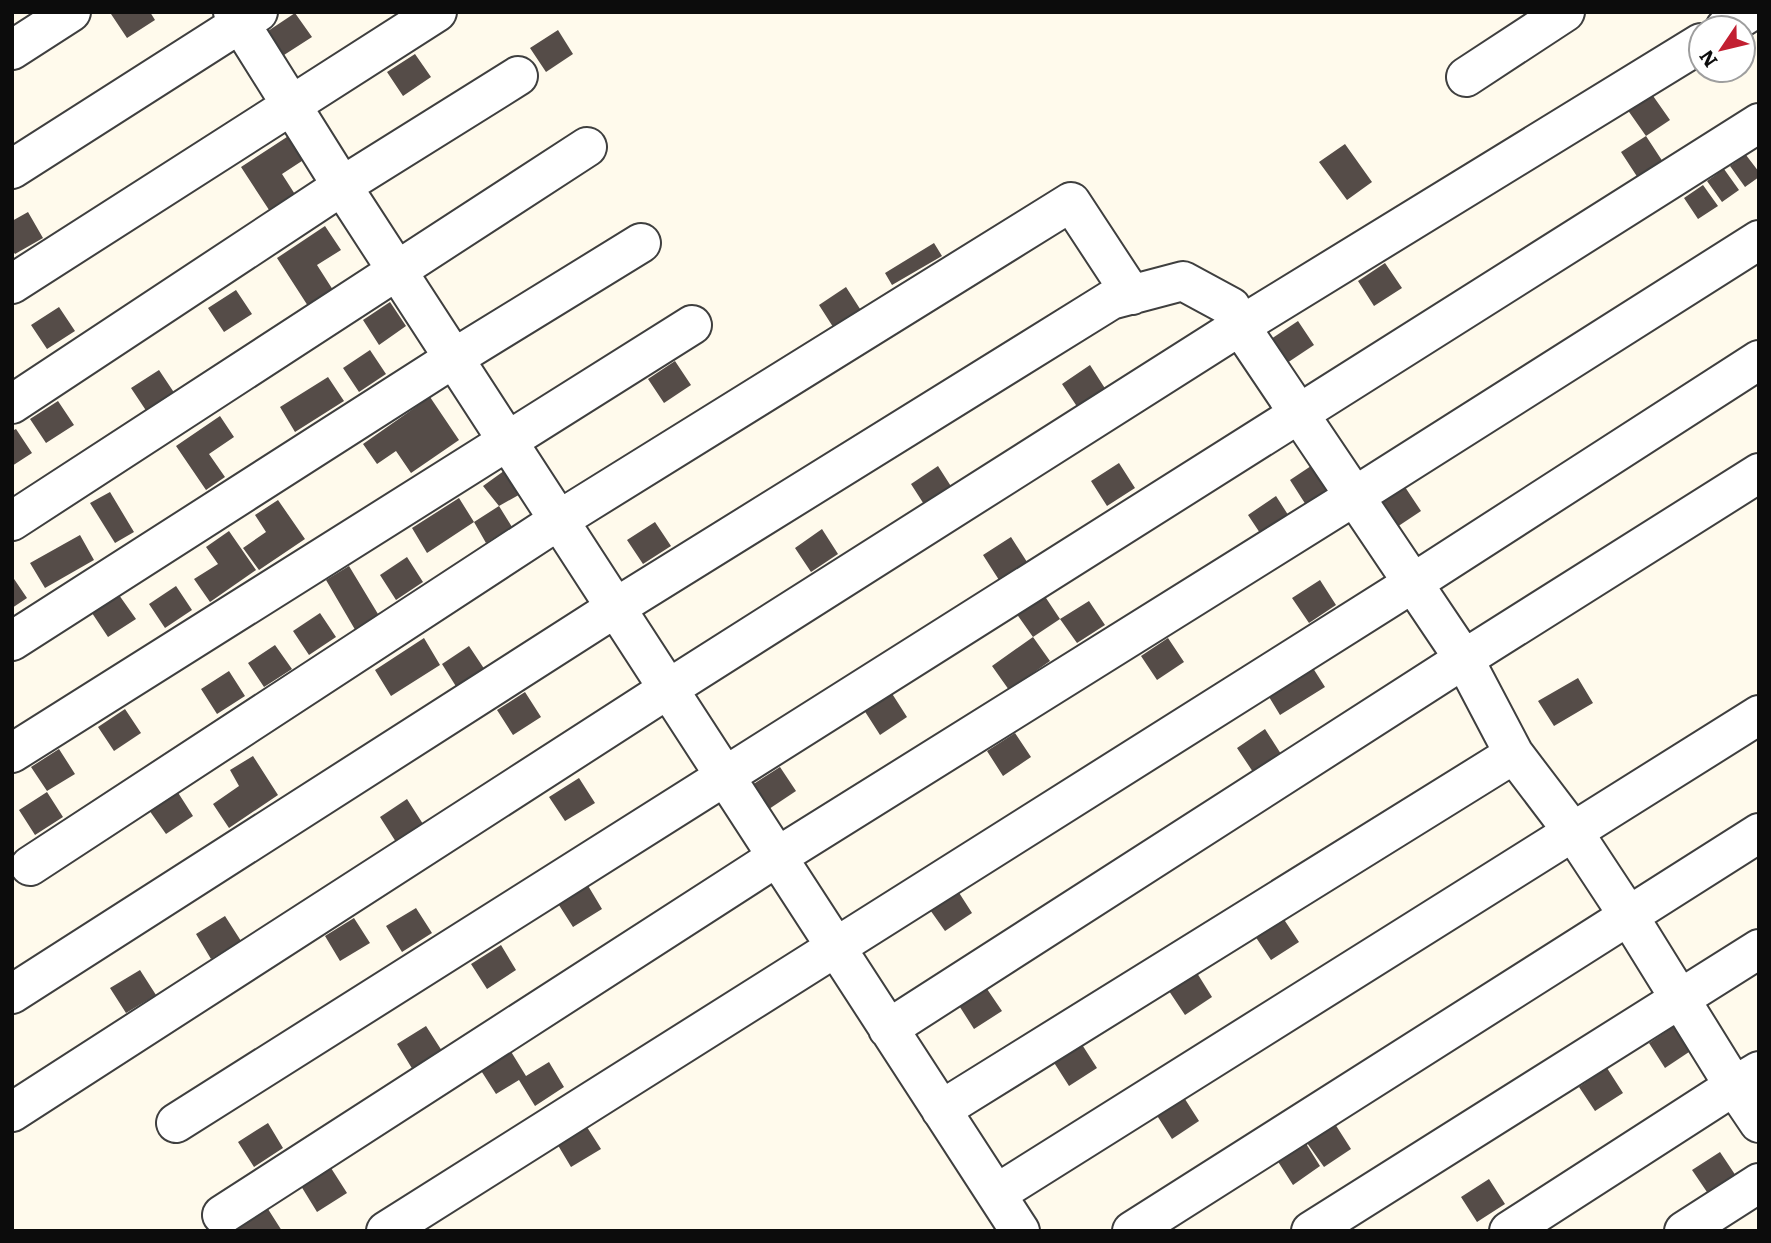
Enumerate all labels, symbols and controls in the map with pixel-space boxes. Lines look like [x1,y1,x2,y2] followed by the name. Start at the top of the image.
[1687,14,1757,84] north arrow
[1691,45,1723,74] text: N

